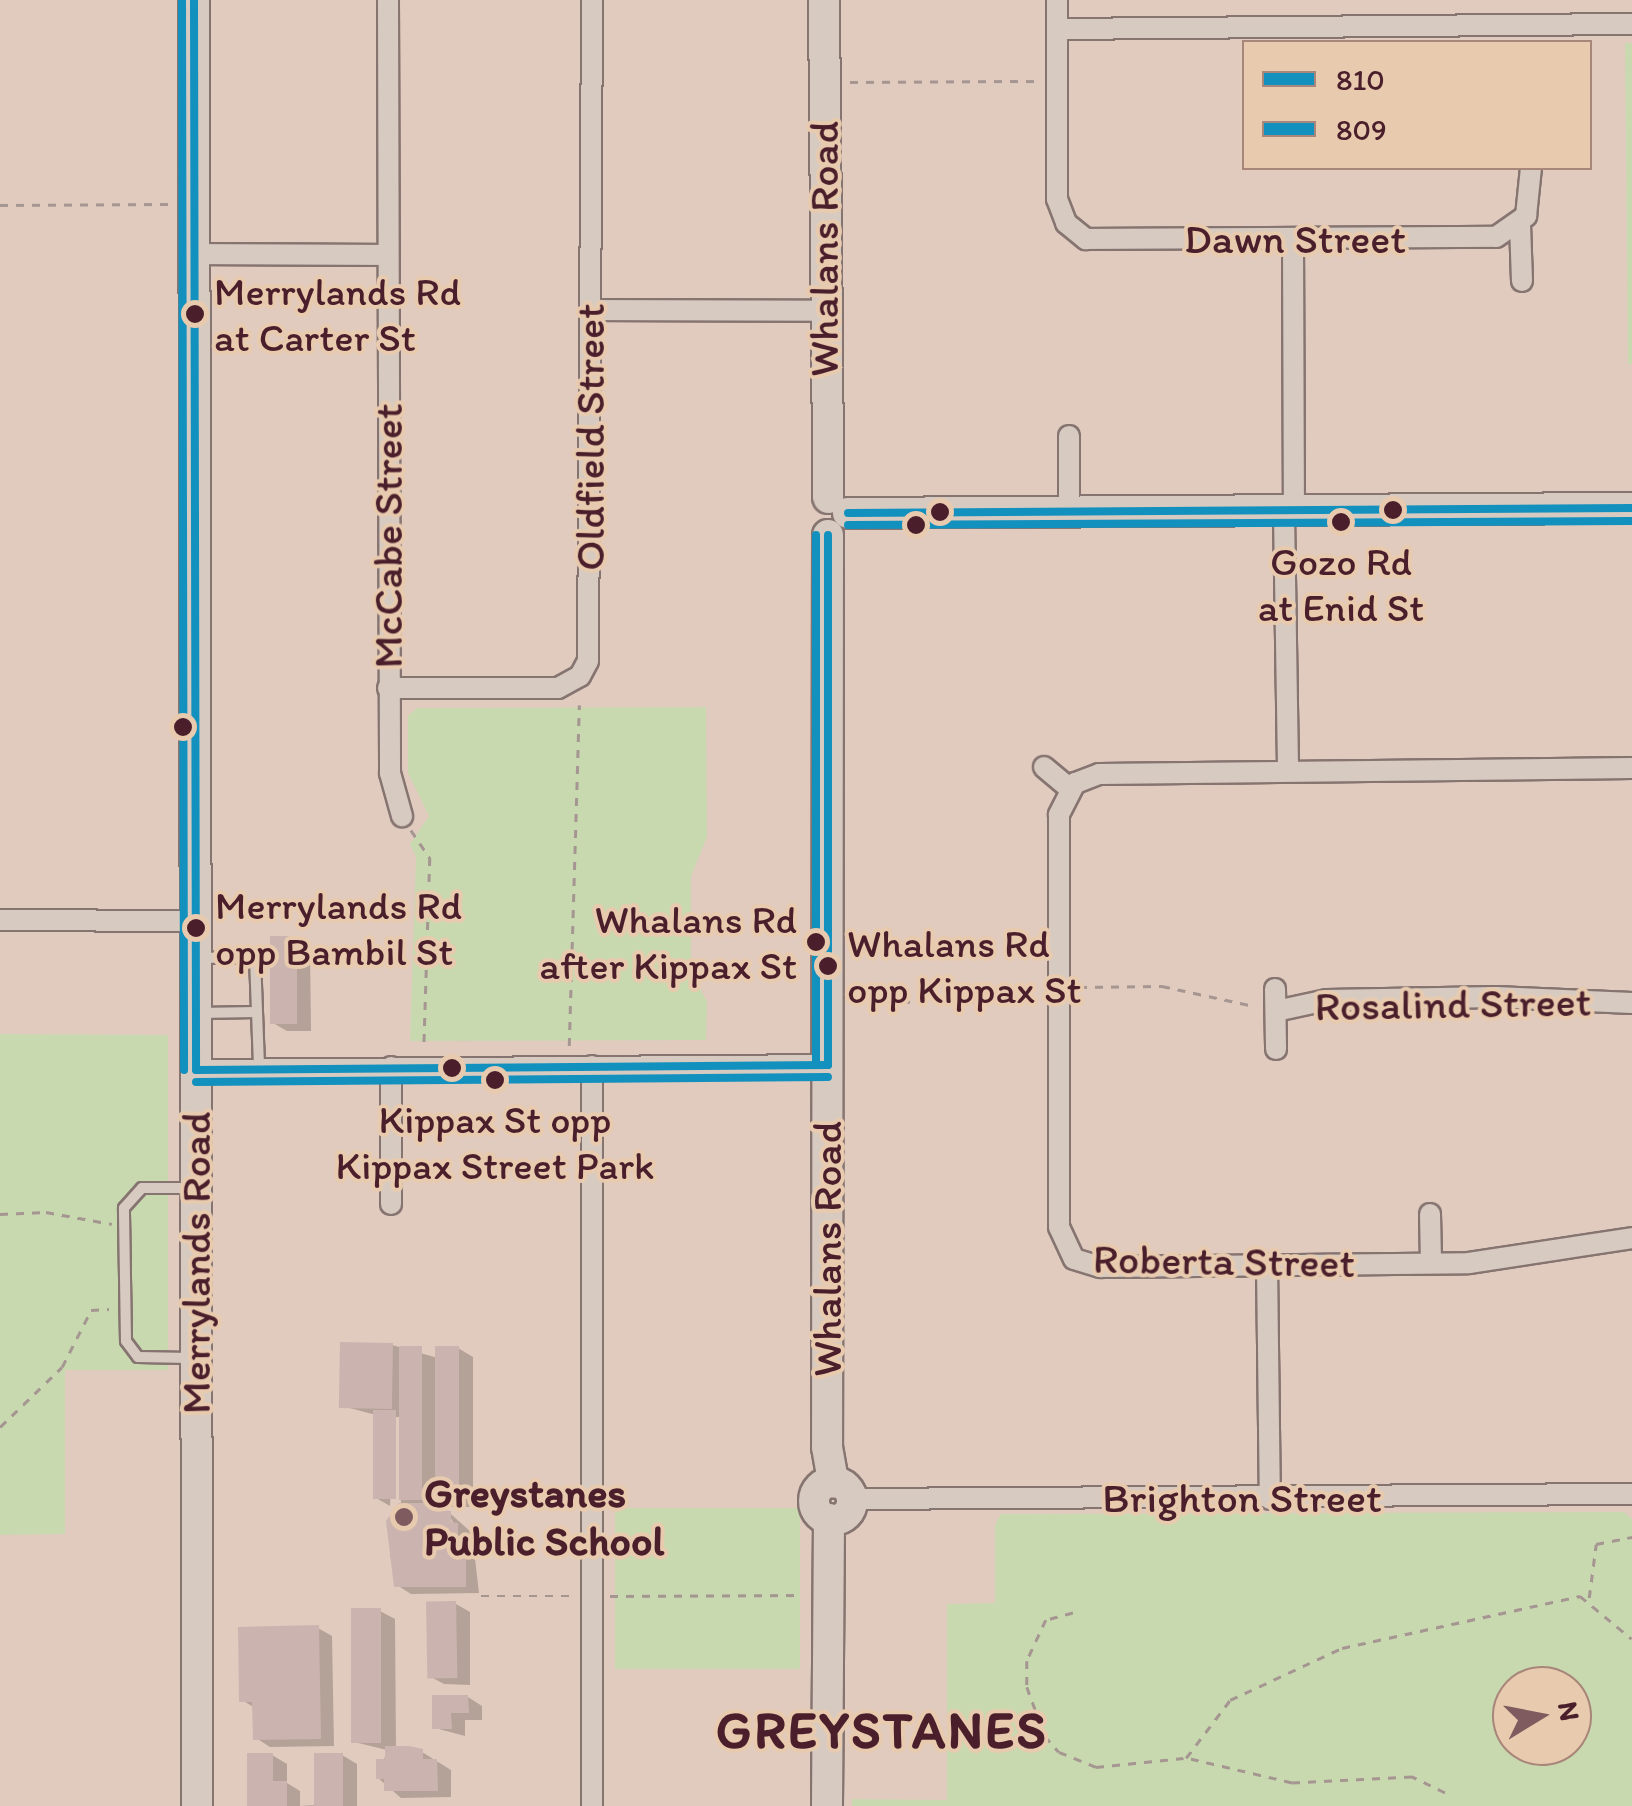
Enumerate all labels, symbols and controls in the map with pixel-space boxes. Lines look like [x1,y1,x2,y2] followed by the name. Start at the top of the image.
[1242,40,1592,170] legend
[1336,61,1385,98] text: 810
[1336,111,1387,148] text: 809
[799,121,849,377] street label: Whalans Road
[1184,214,1406,264] street label: Dawn Street
[214,267,461,361] place label: Merrylands Rd at Carter St
[565,303,615,571] street label: Oldfield Street
[185,304,205,324] marker: Merrylands Rd at Carter St
[363,404,413,668] street label: McCabe Street
[1383,500,1403,520] unlabelled marker
[930,502,950,522] unlabelled marker
[1331,512,1351,532] marker: Gozo Rd at Enid St
[906,515,926,535] unlabelled marker
[1257,537,1425,631] place label: Gozo Rd at Enid St
[173,717,193,737] unlabelled marker
[215,881,462,975] place label: Merrylands Rd opp Bambil St
[540,895,797,989] place label: Whalans Rd after Kippax St
[186,918,206,938] marker: Merrylands Rd opp Bambil St
[847,919,1080,1013] place label: Whalans Rd opp Kippax St
[806,932,826,952] marker: Whalans Rd after Kippax St
[818,956,838,976] marker: Whalans Rd opp Kippax St
[1315,976,1591,1032] street label: Rosalind Street
[442,1058,462,1078] unlabelled marker
[485,1070,505,1090] marker: Kippax St opp Kippax Street Park
[336,1095,654,1189] place label: Kippax St opp Kippax Street Park
[171,1112,221,1414] street label: Merrylands Road
[802,1121,852,1377] street label: Whalans Road
[1092,1234,1356,1288] street label: Roberta Street
[424,1468,664,1566] place label: Greystanes Public School
[1103,1473,1381,1523] street label: Brighton Street
[393,1506,415,1528] marker: Greystanes Public School
[1492,1666,1592,1766] north arrow
[1551,1699,1588,1723] text: N
[714,1700,1050,1762] district label: GREYSTANES

